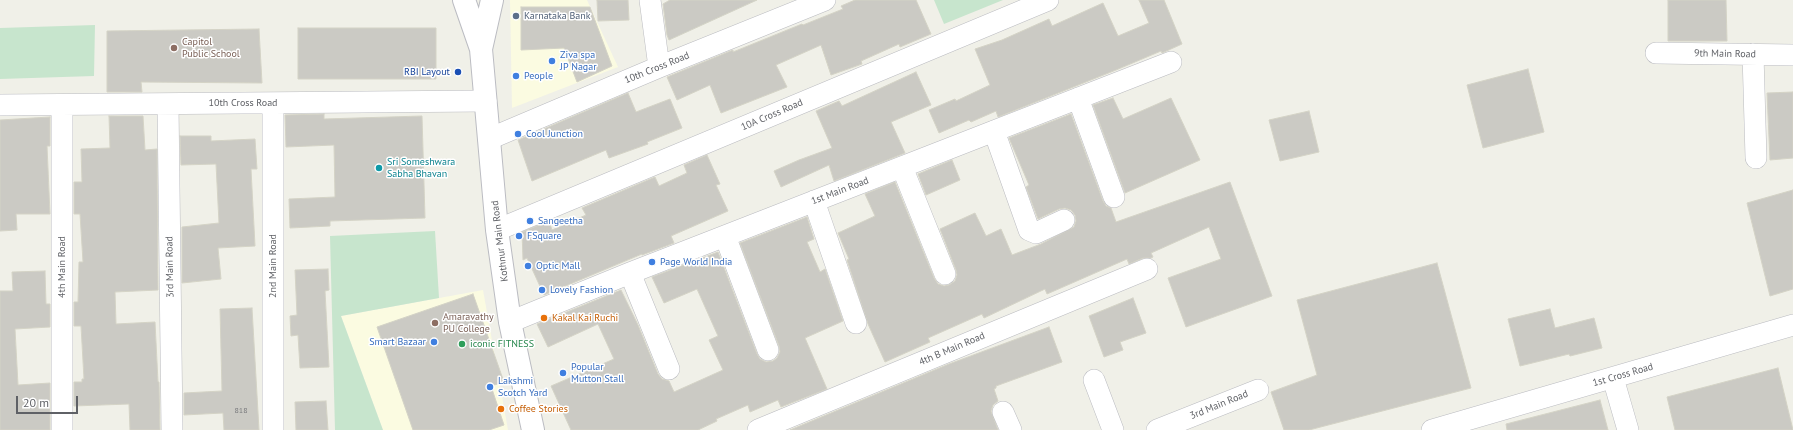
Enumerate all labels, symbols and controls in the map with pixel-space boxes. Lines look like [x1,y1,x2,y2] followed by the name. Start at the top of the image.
[524,10,590,22] place label: Karnataka Bank
[511,11,521,21] marker: Karnataka Bank
[182,36,240,60] place label: Capitol Public School
[169,43,179,53] marker: Capitol Public School
[1694,47,1756,61] street label: 9th Main Road
[560,49,597,72] place label: Ziva spa JP Nagar
[623,50,691,86] street label: 10th Cross Road
[547,56,557,66] marker: Ziva spa JP Nagar
[404,66,450,78] place label: RBI Layout
[453,67,463,77] marker: RBI Layout
[524,70,553,82] place label: People
[511,71,521,81] marker: People
[209,97,277,109] street label: 10th Cross Road
[739,97,805,133] street label: 10A Cross Road
[526,128,583,140] place label: Cool Junction
[513,129,523,139] marker: Cool Junction
[387,156,455,180] place label: Sri Someshwara Sabha Bhavan
[374,163,384,173] marker: Sri Someshwara Sabha Bhavan
[810,175,870,207] street label: 1st Main Road
[489,200,511,282] street label: Kothnur Main Road
[538,215,583,227] place label: Sangeetha
[525,216,535,226] marker: Sangeetha
[527,230,562,242] place label: FSquare
[514,231,524,241] marker: FSquare
[267,234,279,298] street label: 2nd Main Road
[56,236,68,298] street label: 4th Main Road
[163,236,177,298] street label: 3rd Main Road
[660,256,732,268] place label: Page World India
[647,257,657,267] marker: Page World India
[536,260,580,272] place label: Optic Mall
[523,261,533,271] marker: Optic Mall
[550,284,613,296] place label: Lovely Fashion
[537,285,547,295] marker: Lovely Fashion
[443,311,494,334] place label: Amaravathy PU College
[552,312,618,324] place label: Kakal Kai Ruchi
[539,313,549,323] marker: Kakal Kai Ruchi
[430,318,440,328] marker: Amaravathy PU College
[917,330,987,368] street label: 4th B Main Road
[369,336,426,348] place label: Smart Bazaar
[429,337,439,347] marker: Smart Bazaar
[470,338,534,350] place label: iconic FITNESS
[457,339,467,349] marker: iconic FITNESS
[571,361,624,384] place label: Popular Mutton Stall
[1591,361,1655,389] street label: 1st Cross Road
[558,368,568,378] marker: Popular Mutton Stall
[498,375,547,398] place label: Lakshmi Scotch Yard
[485,382,495,392] marker: Lakshmi Scotch Yard
[18,388,80,414] scale bar
[1188,388,1250,422] street label: 3rd Main Road
[23,395,49,410] text: 20 m
[509,403,568,415] place label: Coffee Stories
[496,404,506,414] marker: Coffee Stories
[234,406,248,416] house number: 818

